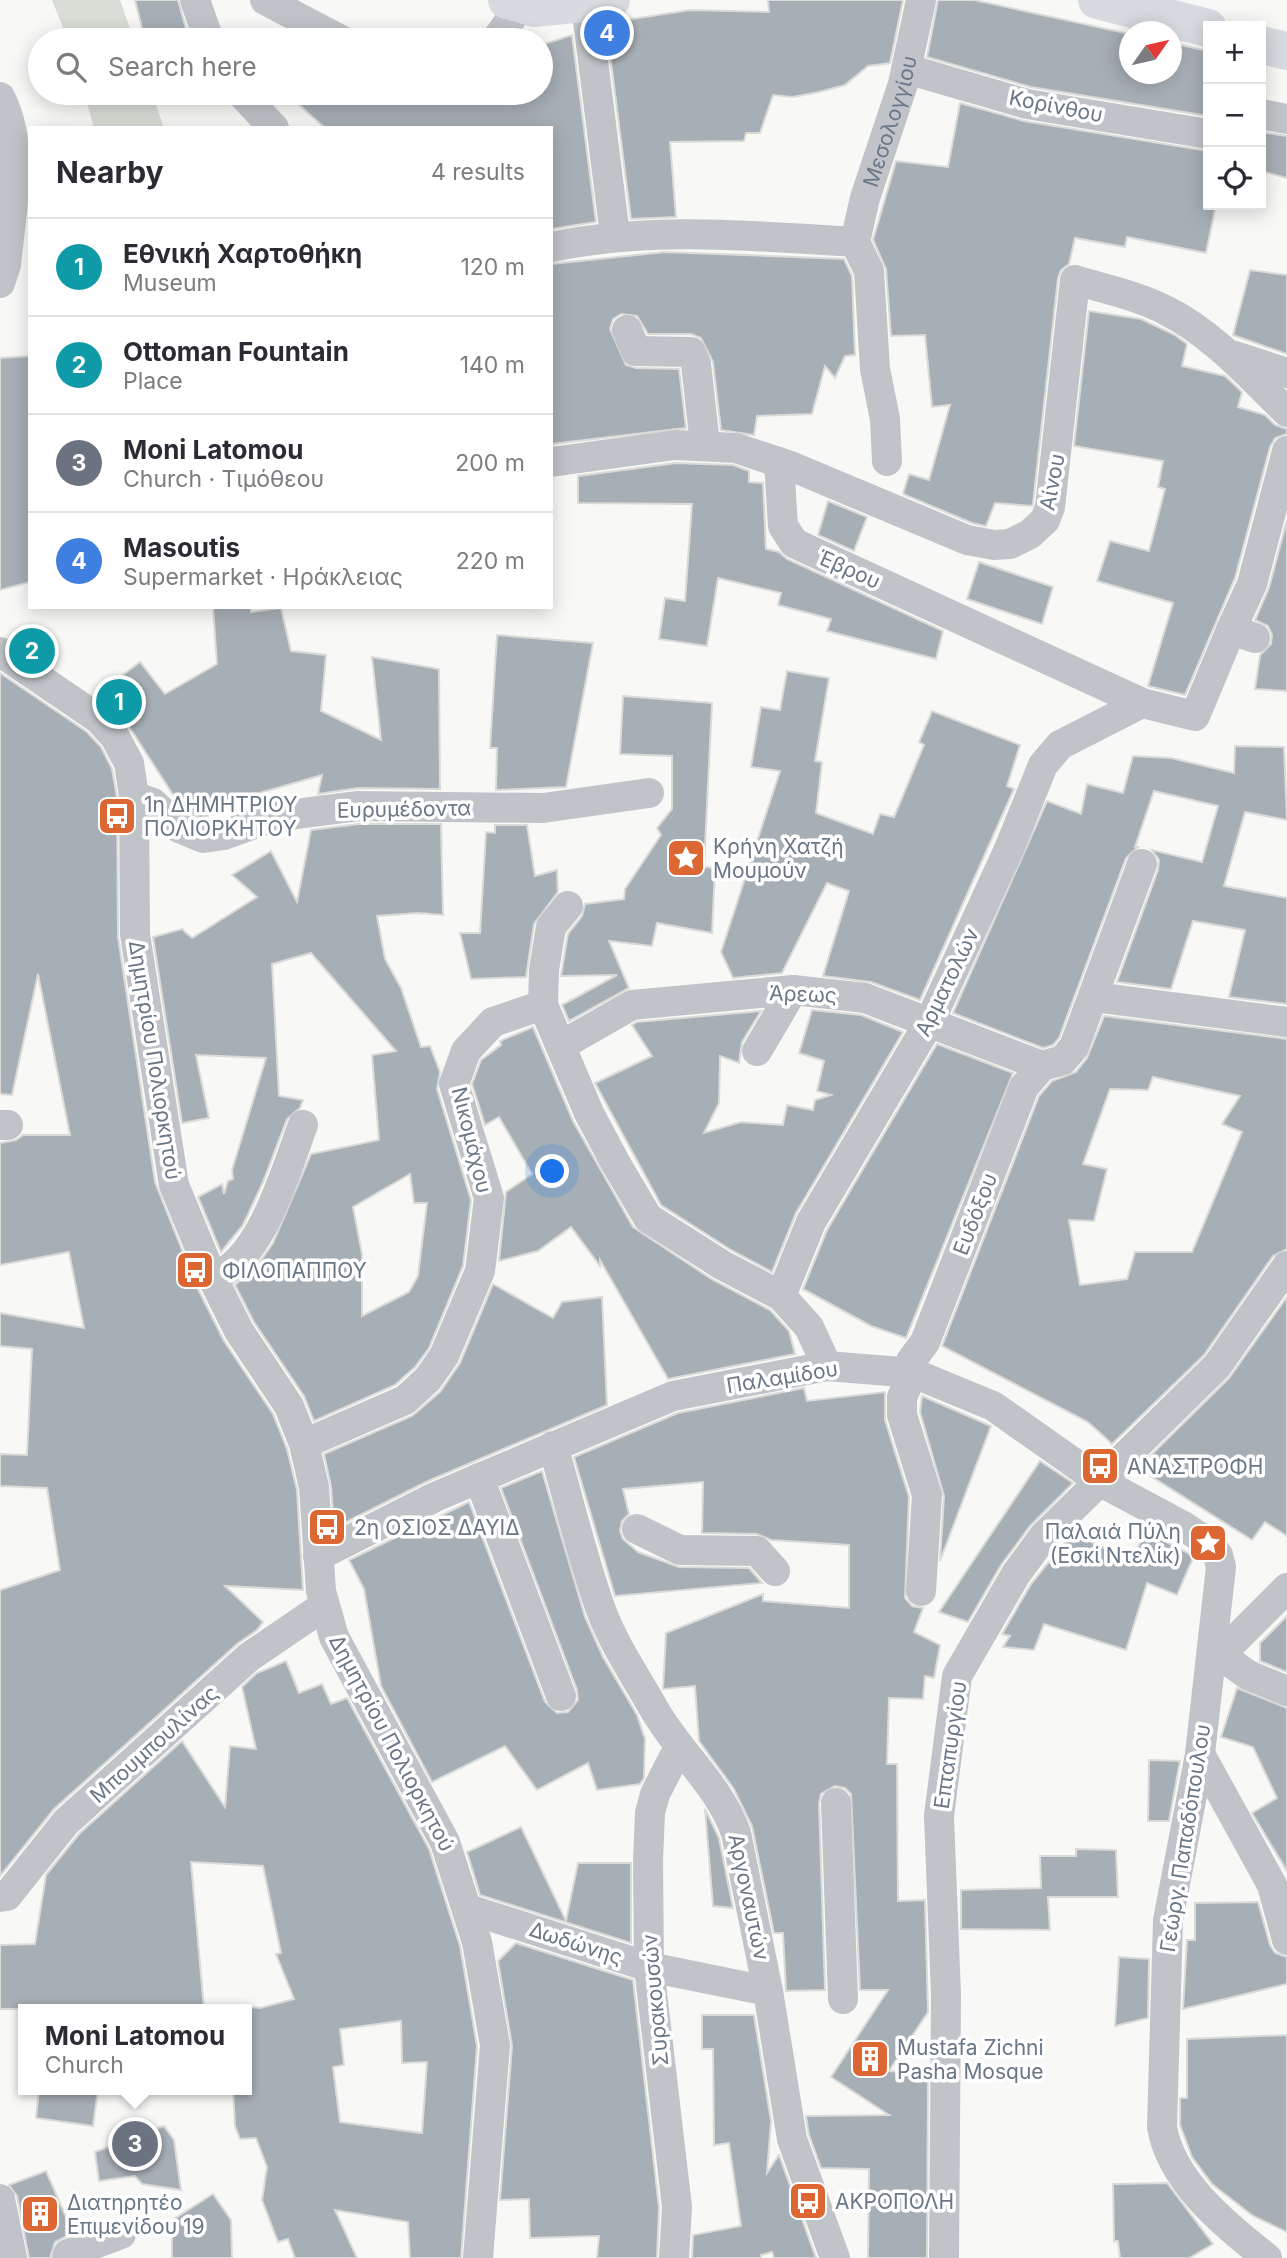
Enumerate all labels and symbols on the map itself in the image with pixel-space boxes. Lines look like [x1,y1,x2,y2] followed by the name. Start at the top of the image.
[584,7,630,59] pin: 4
[1119,21,1182,84] north arrow
[857,53,921,190] street label: Μεσολογγίου
[1007,85,1105,127] street label: Κορίνθου
[1034,452,1070,512] street label: Αίνου
[814,544,884,594] street label: Έβρου
[9,625,55,677] pin: 2
[96,676,142,728] pin: 1
[144,792,298,841] place label: 1η ΔΗΜΗΤΡΙΟΥ ΠΟΛΙΟΡΚΗΤΟΥ
[96,795,138,837] bus stop icon: 1η ΔΗΜΗΤΡΙΟΥ ΠΟΛΙΟΡΚΗΤΟΥ
[337,795,471,823] street label: Ευρυμέδοντα
[713,834,844,883] place label: Κρήνη Χατζή Μουμούν
[665,837,707,879] place icon: Κρήνη Χατζή Μουμούν
[910,924,984,1040] street label: Αρματολών
[124,939,186,1181] street label: Δημητρίου Πολιορκητού
[769,980,837,1008] street label: Άρεως
[447,1084,497,1196] street label: Νικομάχου
[535,1154,569,1188] your location
[948,1169,1002,1259] street label: Ευδόξου
[174,1249,216,1291] bus stop icon: ΦΙΛΟΠΑΠΠΟΥ
[222,1258,367,1283] place label: ΦΙΛΟΠΑΠΠΟΥ
[725,1356,839,1398] street label: Παλαμίδου
[1079,1445,1121,1487] bus stop icon: ΑΝΑΣΤΡΟΦΗ
[1127,1454,1263,1479] place label: ΑΝΑΣΤΡΟΦΗ
[306,1506,348,1548] bus stop icon: 2η ΟΣΙΟΣ ΔΑΥΙΔ
[354,1515,519,1540] place label: 2η ΟΣΙΟΣ ΔΑΥΙΔ
[1045,1519,1181,1568] place label: Παλαιά Πύλη (Εσκί Ντελίκ)
[1187,1522,1229,1564] place icon: Παλαιά Πύλη (Εσκί Ντελίκ)
[324,1630,460,1856] street label: Δημητρίου Πολιορκητού
[929,1679,971,1811] street label: Επταπυργίου
[85,1680,223,1808] street label: Μπουμπουλίνας
[1155,1722,1215,1954] street label: Γεώργ. Παπαδόπουλου
[723,1831,775,1963] street label: Αργοναυτών
[526,1916,626,1970] street label: Δωδώνης
[637,1933,673,2067] street label: Συρακουσών
[897,2035,1044,2084] place label: Mustafa Zichni Pasha Mosque
[849,2038,891,2080] building icon: Mustafa Zichni Pasha Mosque
[112,2118,158,2170] pin: 3
[787,2180,829,2222] bus stop icon: ΑΚΡΟΠΟΛΗ
[835,2189,954,2214] place label: ΑΚΡΟΠΟΛΗ
[67,2190,205,2239] place label: Διατηρητέο Επιμενίδου 19
[19,2193,61,2235] building icon: Διατηρητέο Επιμενίδου 19

